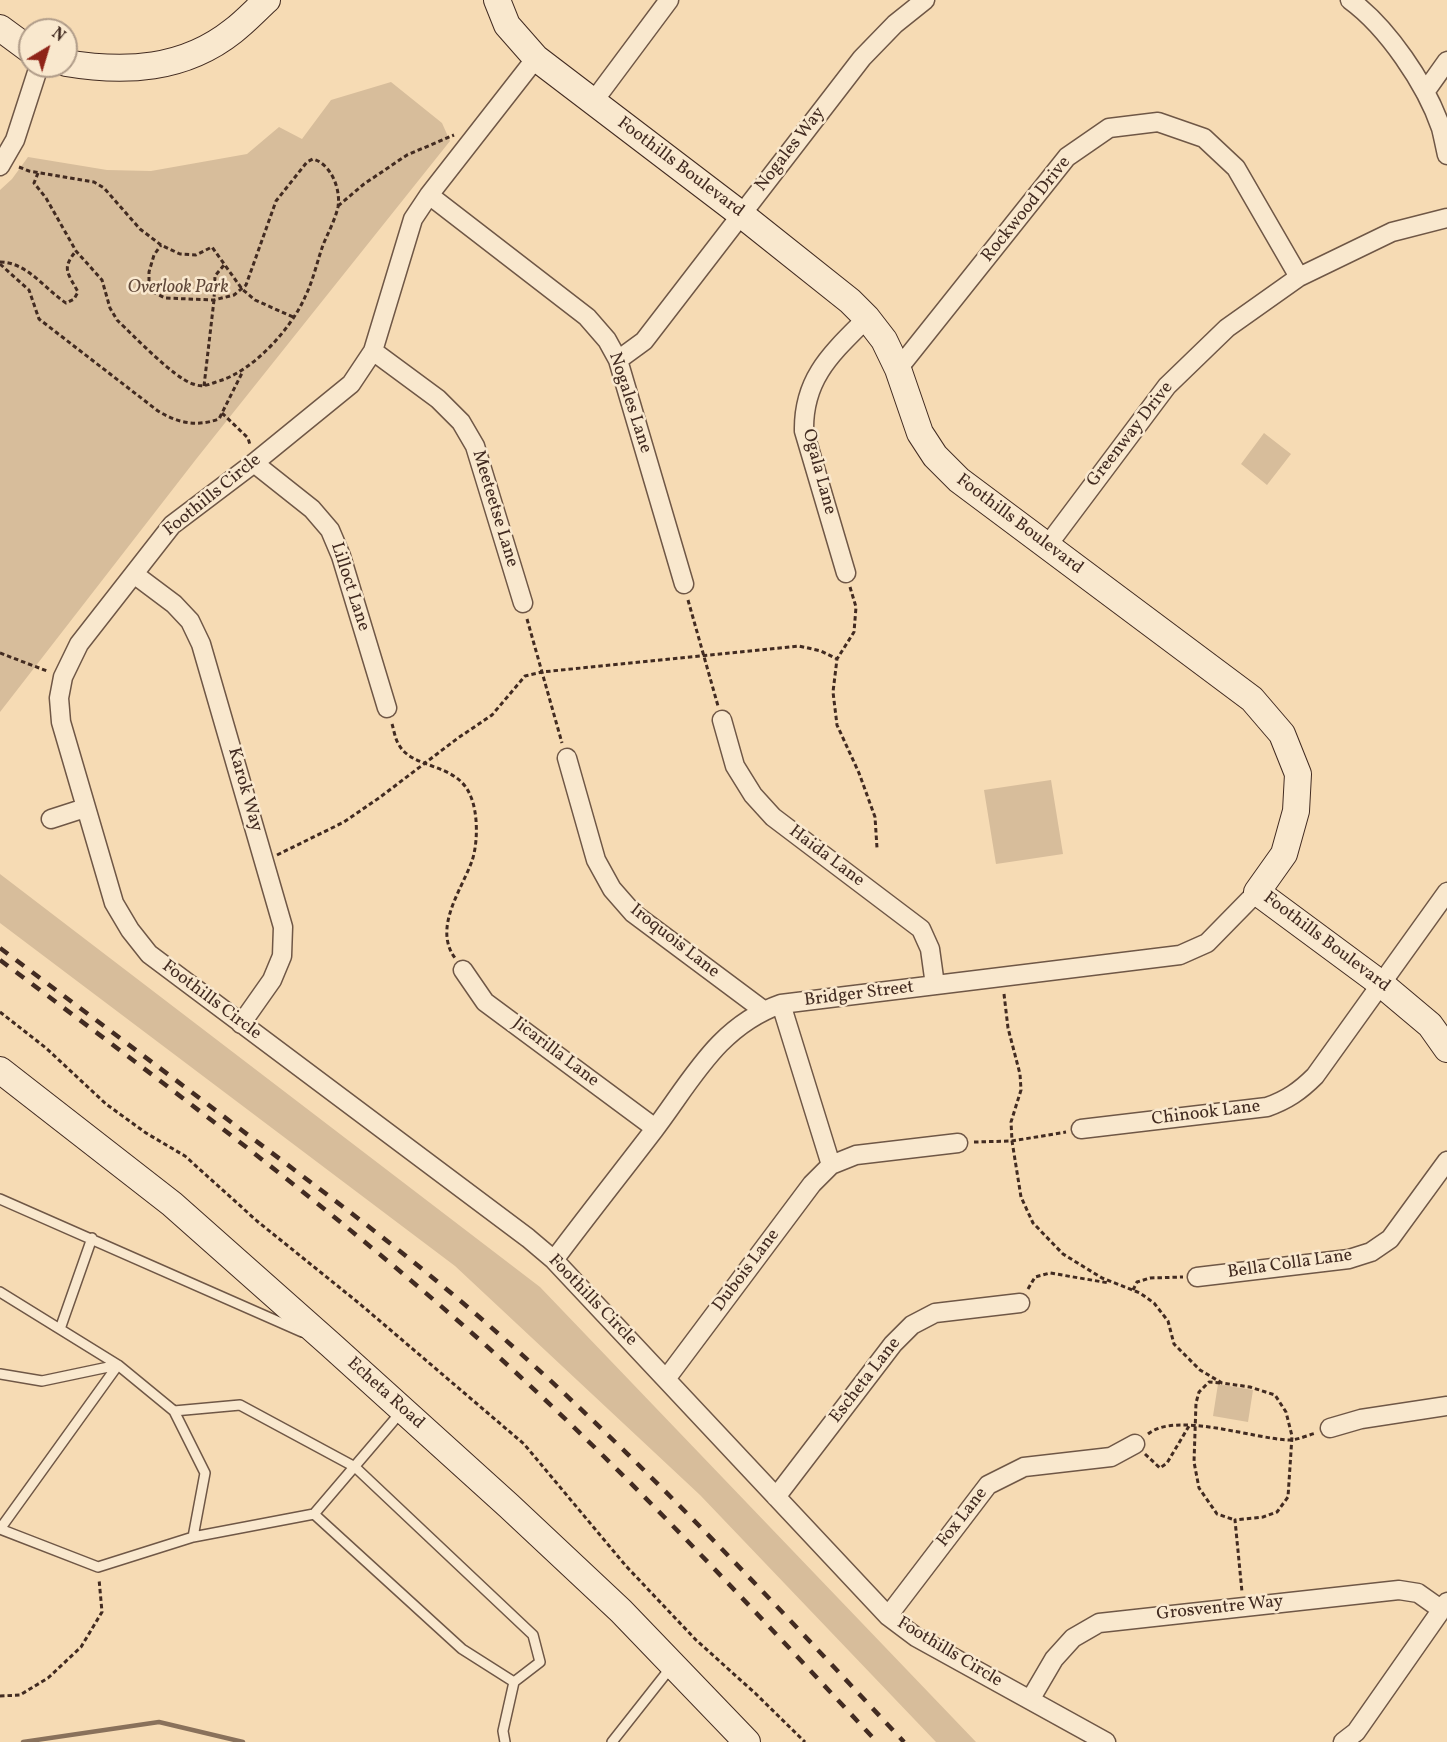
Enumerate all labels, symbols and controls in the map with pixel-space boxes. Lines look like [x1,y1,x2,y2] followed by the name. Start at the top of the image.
[18,18,78,78] north arrow
[46,23,69,48] text: N
[751,103,831,197] street label: Nogales Way
[612,113,748,223] street label: Foothills Boulevard
[978,153,1076,267] street label: Rockwood Drive
[127,278,229,300] park label: Overlook Park
[603,350,655,456] street label: Nogales Lane
[1083,378,1179,492] street label: Greenway Drive
[796,427,840,517] street label: Ogala Lane
[466,448,522,570] street label: Meeteetse Lane
[160,450,266,542] street label: Foothills Circle
[951,470,1087,580] street label: Foothills Boulevard
[324,540,374,634] street label: Lilloct Lane
[222,745,266,835] street label: Karok Way
[784,822,868,892] street label: Haida Lane
[1258,888,1394,998] street label: Foothills Boulevard
[625,900,723,984] street label: Iroquois Lane
[157,957,265,1045] street label: Foothills Circle
[803,978,915,1012] street label: Bridger Street
[507,1013,603,1093] street label: Jicarilla Lane
[1150,1097,1262,1131] street label: Chinook Lane
[709,1225,785,1317] street label: Dubois Lane
[1226,1246,1354,1284] street label: Bella Colla Lane
[543,1251,641,1351] street label: Foothills Circle
[826,1334,906,1428] street label: Escheta Lane
[342,1353,428,1435] street label: Echeta Road
[933,1484,993,1552] street label: Fox Lane
[1156,1592,1284,1626] street label: Grosventre Way
[892,1613,1006,1693] street label: Foothills Circle

